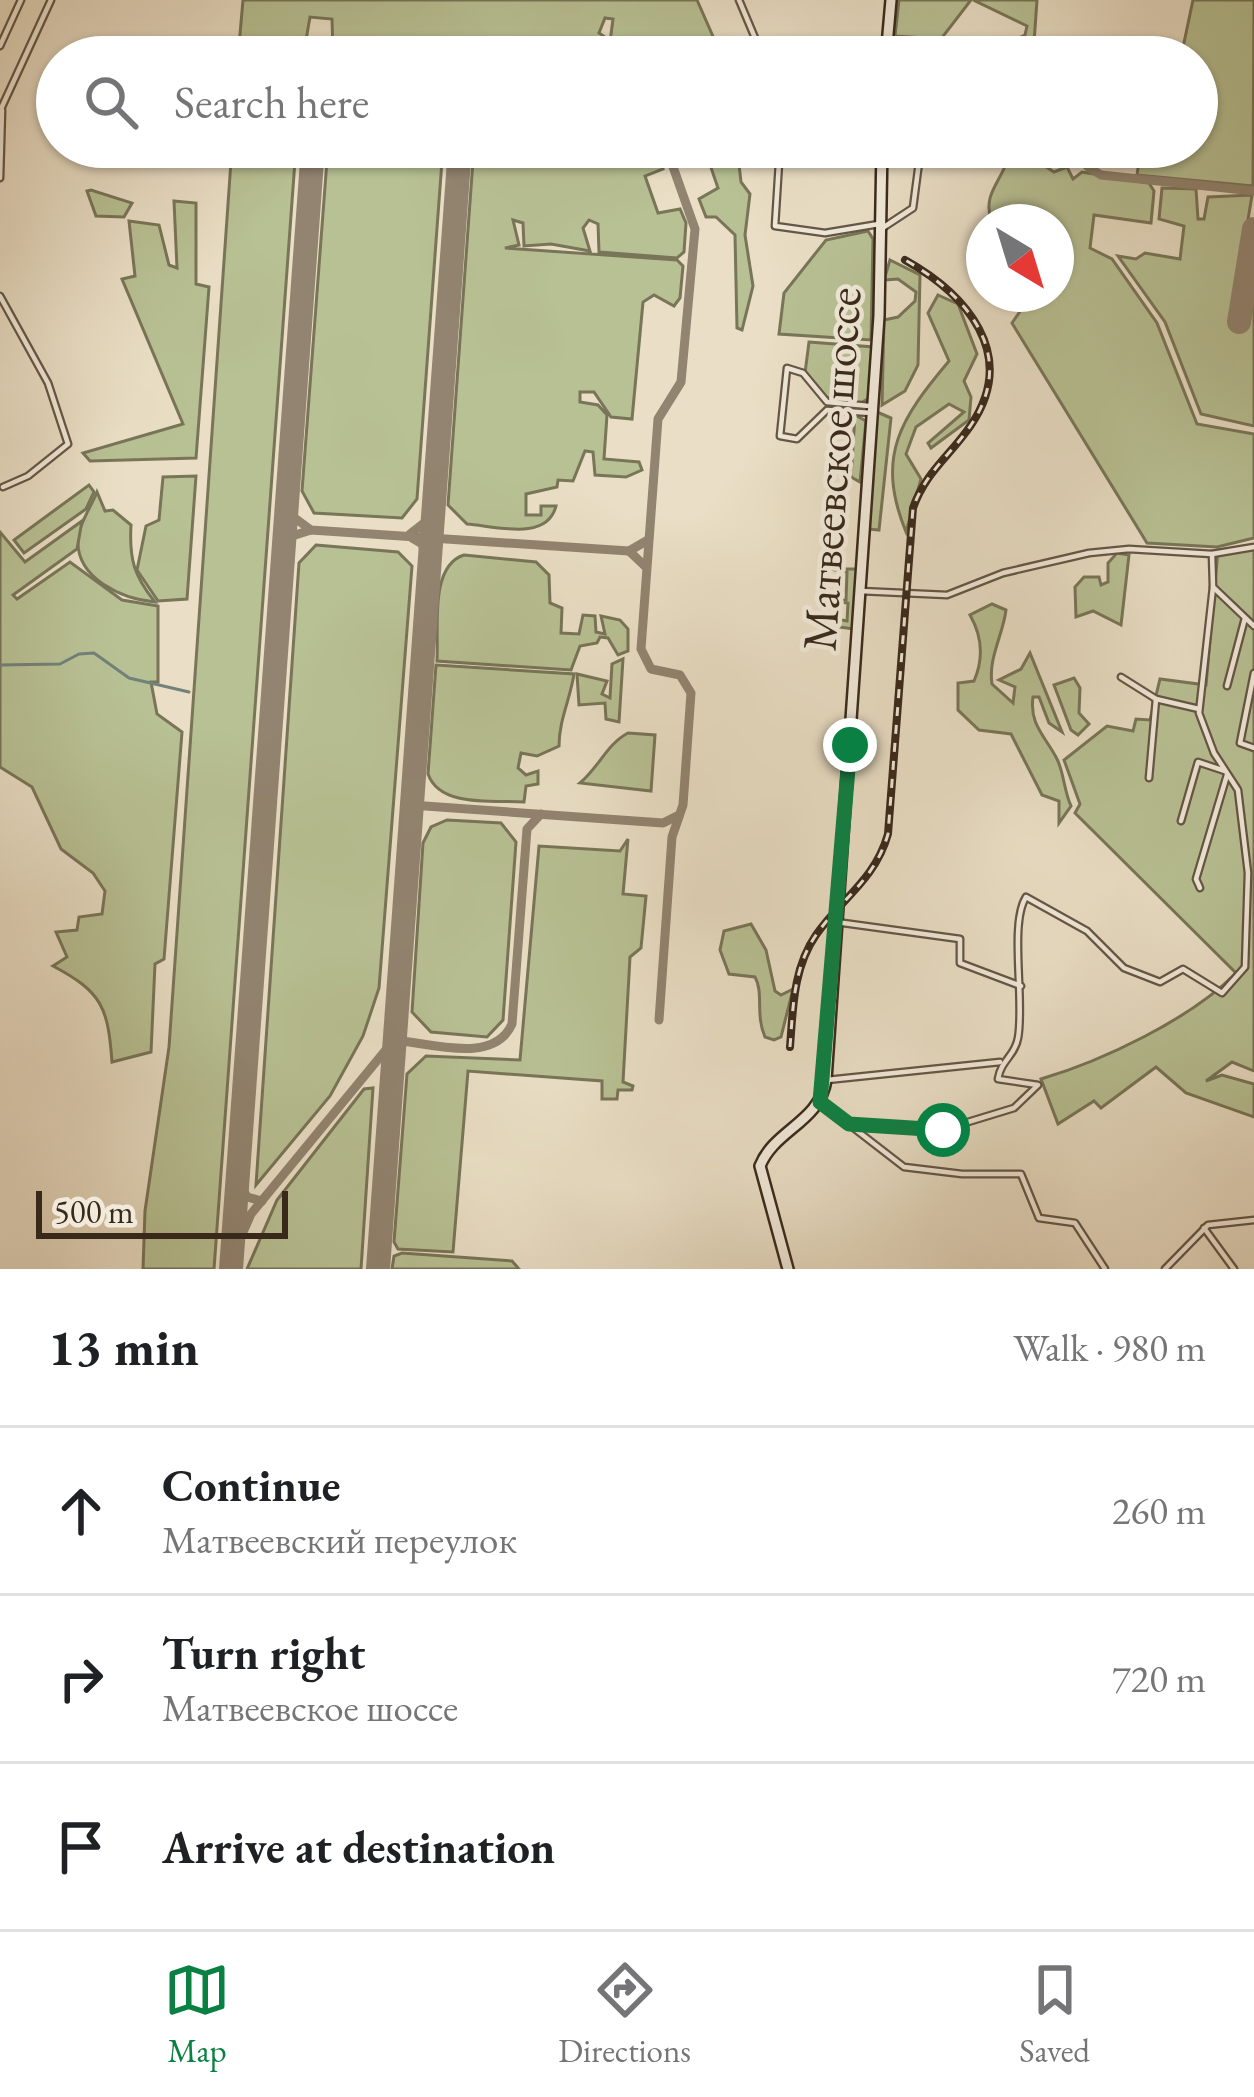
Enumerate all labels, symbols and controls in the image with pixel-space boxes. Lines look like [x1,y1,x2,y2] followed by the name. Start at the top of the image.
[36,36,1218,168] search box
[78,69,144,135] icon: search
[174,73,369,131] text: Search here
[966,204,1074,312] north arrow
[787,285,875,653] street label: Матвеевское шоссе
[823,718,877,772] route end
[916,1103,970,1157] route start
[36,1185,288,1238] scale bar
[54,1190,134,1233] text: 500 m
[48,1314,199,1380] text: 13 min
[1013,1322,1206,1373] text: Walk · 980 m
[162,1456,340,1514] text: Continue
[48,1478,114,1544] icon: ahead
[1112,1485,1206,1536] text: 260 m
[162,1514,517,1565] text: Матвеевский переулок
[162,1624,365,1682] text: Turn right
[48,1646,114,1712] icon: right
[1112,1653,1206,1704] text: 720 m
[162,1682,458,1733] text: Матвеевское шоссе
[48,1814,114,1880] icon: arrive
[162,1818,555,1876] text: Arrive at destination
[164,1957,230,2072] tab: Map
[558,1957,691,2072] tab: Directions
[1019,1957,1090,2072] tab: Saved

